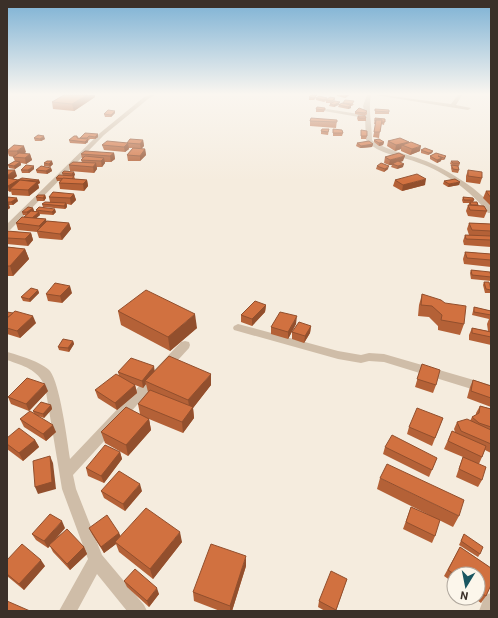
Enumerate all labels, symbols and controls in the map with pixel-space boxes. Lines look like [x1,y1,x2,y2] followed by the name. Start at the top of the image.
[446,566,486,606] north arrow
[459,588,469,602] text: N

